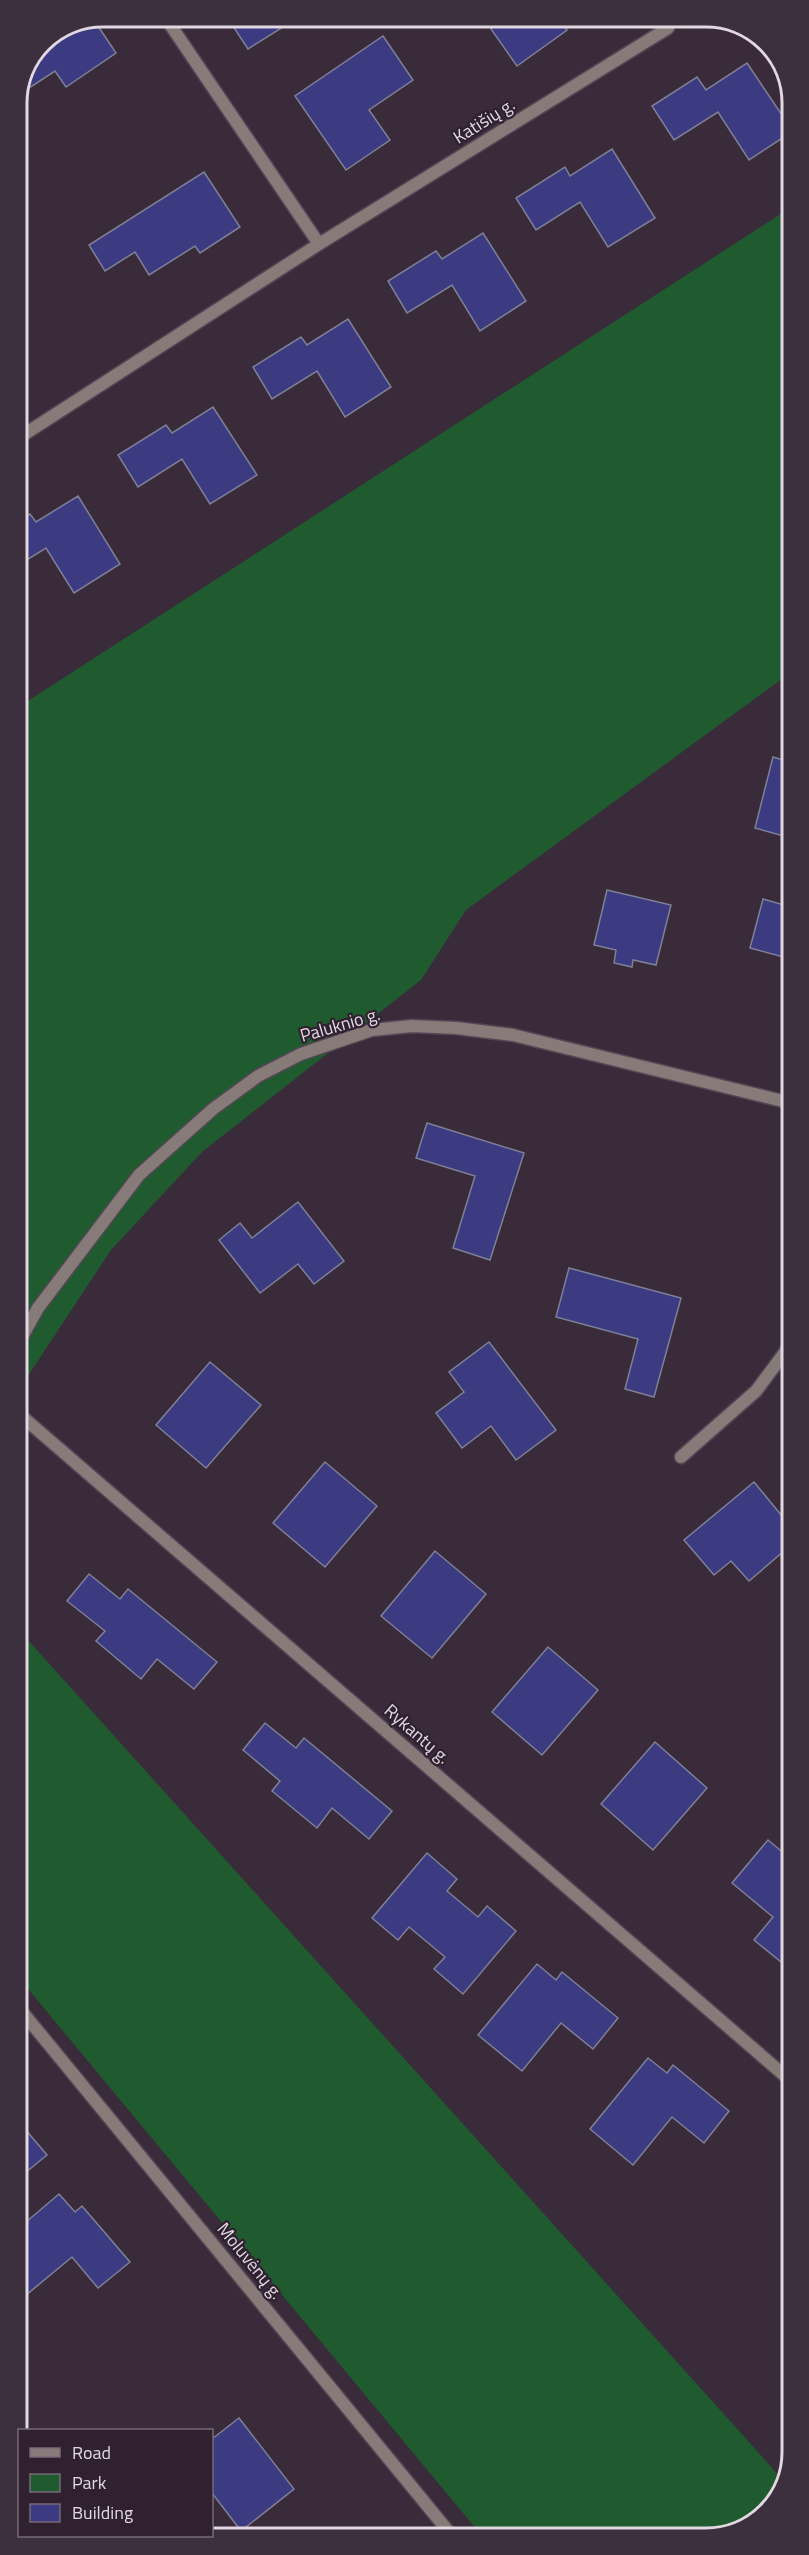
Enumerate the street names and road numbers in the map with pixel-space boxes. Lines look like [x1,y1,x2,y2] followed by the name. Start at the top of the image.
[448,91,520,150] street label: Katišių g.
[297,1000,383,1049] street label: Paluknio g.
[378,1697,456,1770] street label: Rykantų g.
[211,2216,290,2305] street label: Moluvėnų g.

